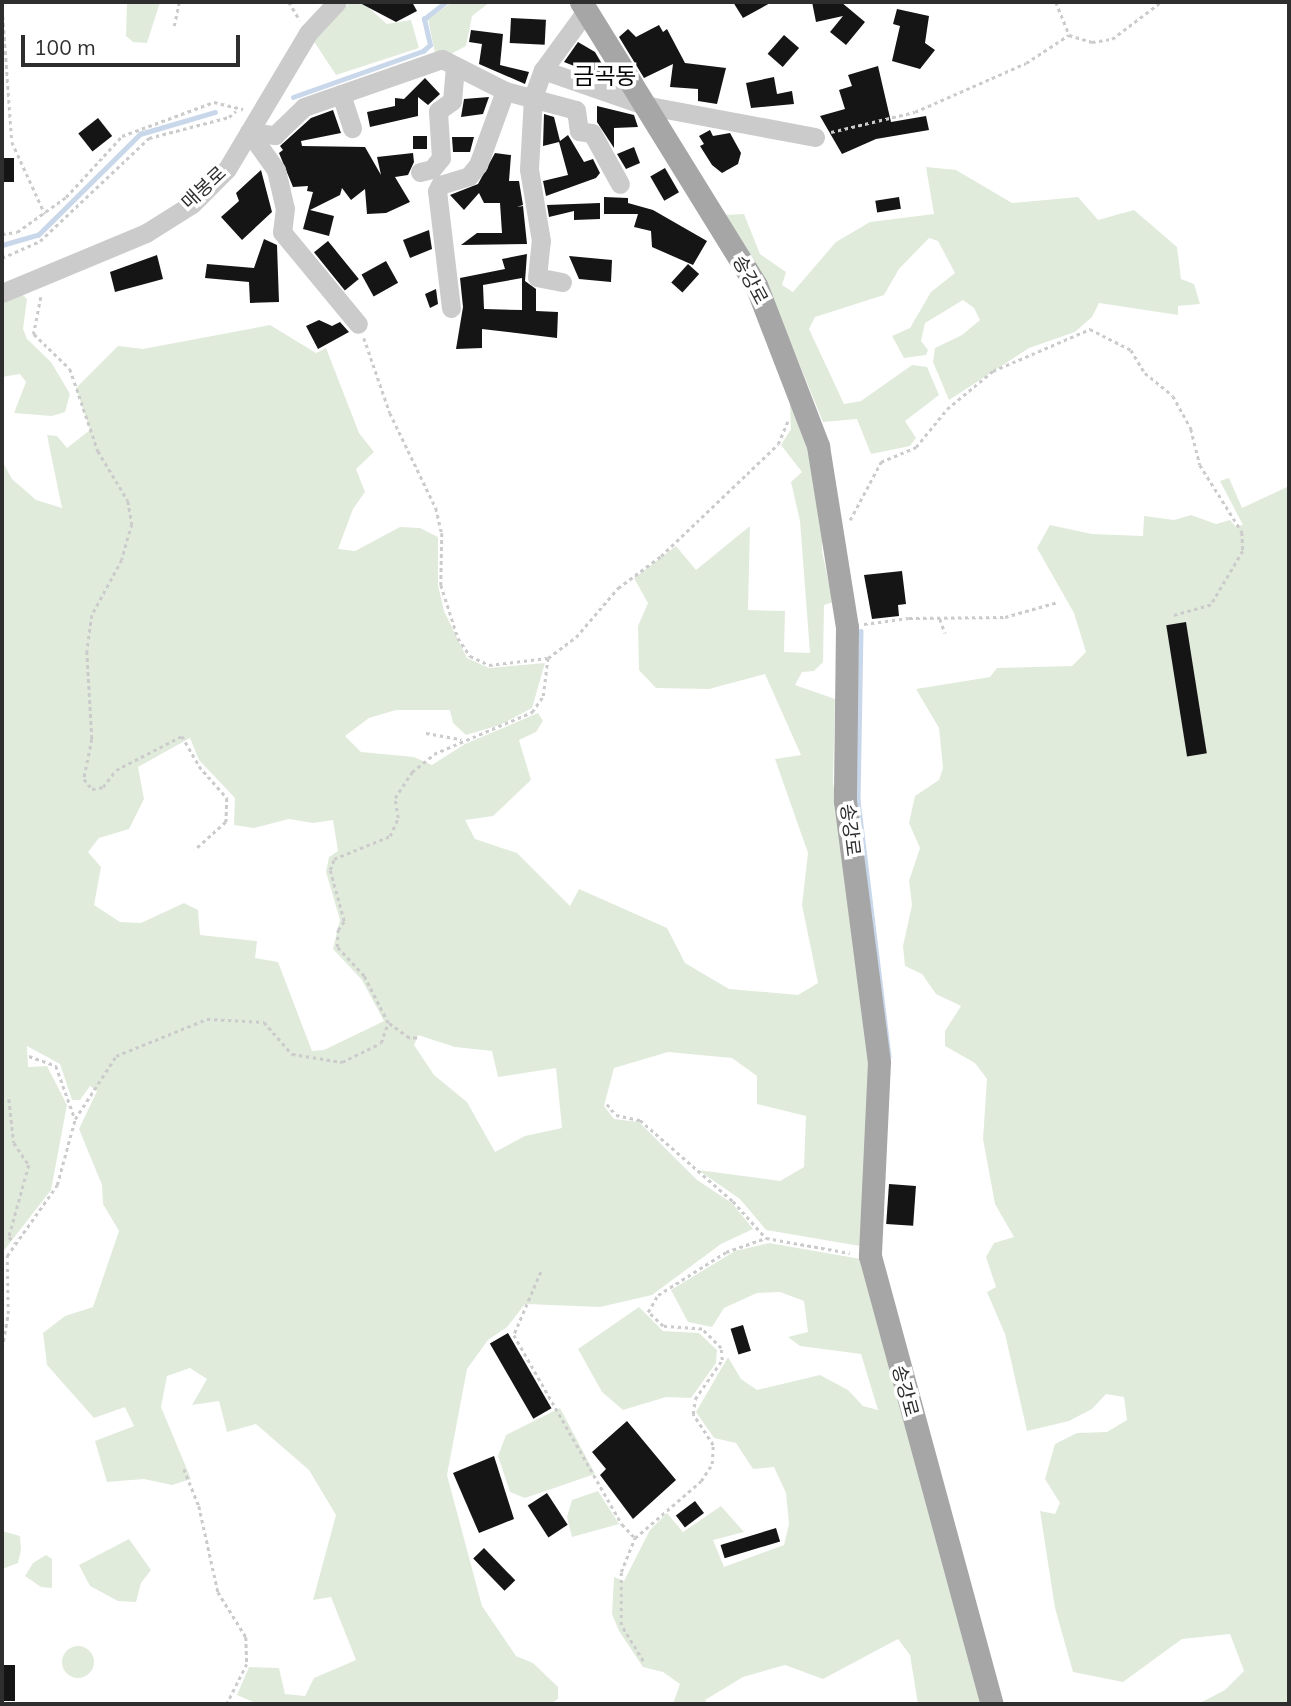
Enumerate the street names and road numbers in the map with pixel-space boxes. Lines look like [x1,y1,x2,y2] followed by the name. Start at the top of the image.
[177,162,231,214] street label: 매봉로
[728,251,772,309] street label: 송강로
[835,803,865,857] street label: 송강로
[887,1363,923,1419] street label: 송강로

